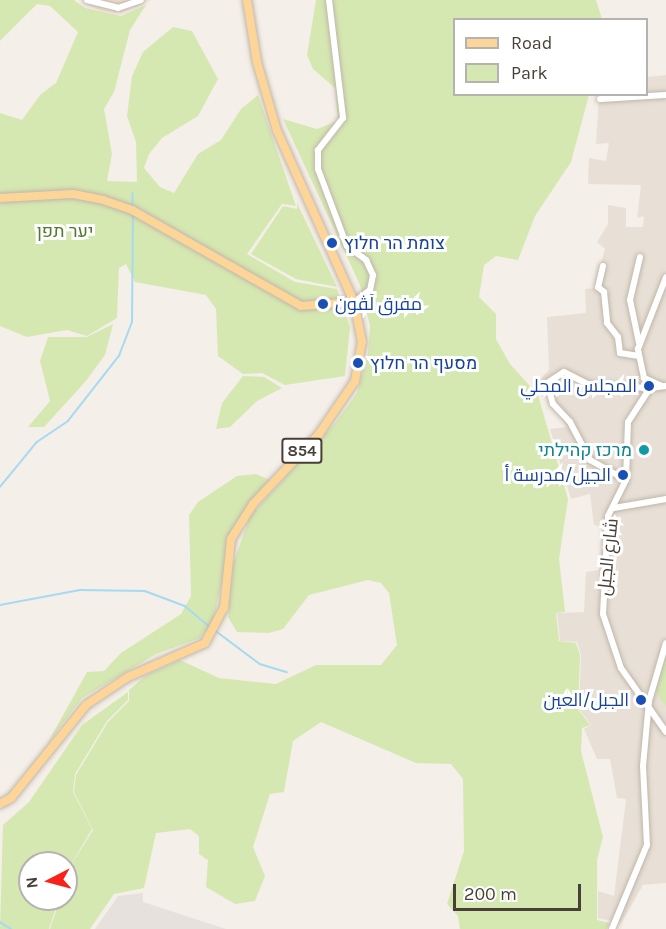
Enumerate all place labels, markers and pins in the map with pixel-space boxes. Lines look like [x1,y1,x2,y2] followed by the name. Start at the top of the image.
[344,232,445,254] place label: צומת הר חלוץ
[325,236,339,250] marker: צומת הר חלוץ
[335,293,422,315] place label: مفرق لَڤون
[316,297,330,311] marker: مفرق لَڤون
[370,352,477,374] place label: מסעף הר חלוץ
[351,356,365,370] marker: מסעף הר חלוץ
[520,375,637,397] place label: المجلس المحلي
[642,379,656,393] marker: المجلس المحلي
[538,439,632,461] place label: מרכז קהילתי
[637,443,651,457] marker: מרכז קהילתי
[504,464,611,486] place label: الجيل/مدرسة أ
[616,468,630,482] marker: الجيل/مدرسة أ
[544,689,629,711] place label: الجبل/العين
[634,693,648,707] marker: الجبل/العين

